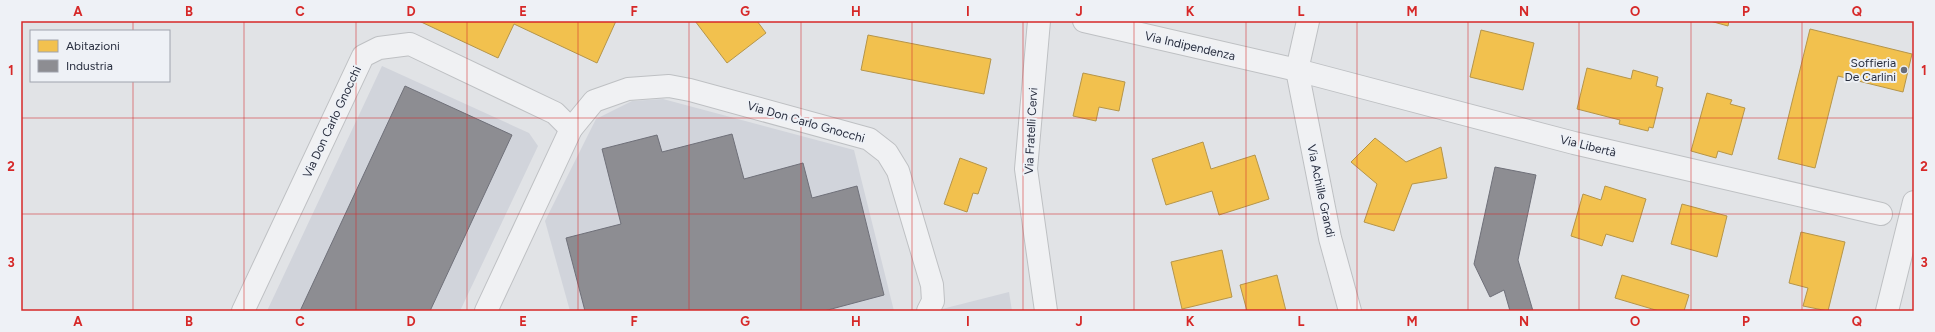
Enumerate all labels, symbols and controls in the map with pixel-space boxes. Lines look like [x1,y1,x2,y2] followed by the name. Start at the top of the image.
[73,4,83,19] text: A
[185,4,193,19] text: B
[295,4,305,19] text: C
[406,4,416,19] text: D
[519,4,527,19] text: E
[630,4,638,19] text: F
[740,4,750,19] text: G
[851,4,861,19] text: H
[966,4,970,19] text: I
[1075,4,1083,19] text: J
[1186,4,1195,19] text: K
[1298,4,1305,19] text: L
[1406,4,1418,19] text: M
[1519,4,1529,19] text: N
[1630,4,1640,19] text: O
[1742,4,1750,19] text: P
[1852,4,1862,19] text: Q
[1143,29,1237,63] street label: Via Indipendenza
[30,30,170,82] legend
[66,39,120,53] text: Abitazioni
[1844,56,1896,84] place label: Soffieria De Carlini
[66,59,113,73] text: Industria
[8,63,14,78] text: 1
[1921,63,1927,78] text: 1
[300,64,364,180] street label: Via Don Carlo Gnocchi
[1899,65,1909,75] marker: Soffieria De Carlini
[1022,87,1040,175] street label: Via Fratelli Cervi
[746,98,866,146] street label: Via Don Carlo Gnocchi
[1558,132,1618,160] street label: Via Libertà
[1304,143,1338,239] street label: Via Achille Grandi
[7,159,15,174] text: 2
[1920,159,1928,174] text: 2
[7,255,15,270] text: 3
[1920,255,1928,270] text: 3
[73,314,83,329] text: A
[185,314,193,329] text: B
[295,314,305,329] text: C
[406,314,416,329] text: D
[519,314,527,329] text: E
[630,314,638,329] text: F
[740,314,750,329] text: G
[851,314,861,329] text: H
[966,314,970,329] text: I
[1075,314,1083,329] text: J
[1186,314,1195,329] text: K
[1298,314,1305,329] text: L
[1406,314,1418,329] text: M
[1519,314,1529,329] text: N
[1630,314,1640,329] text: O
[1742,314,1750,329] text: P
[1852,314,1862,329] text: Q

